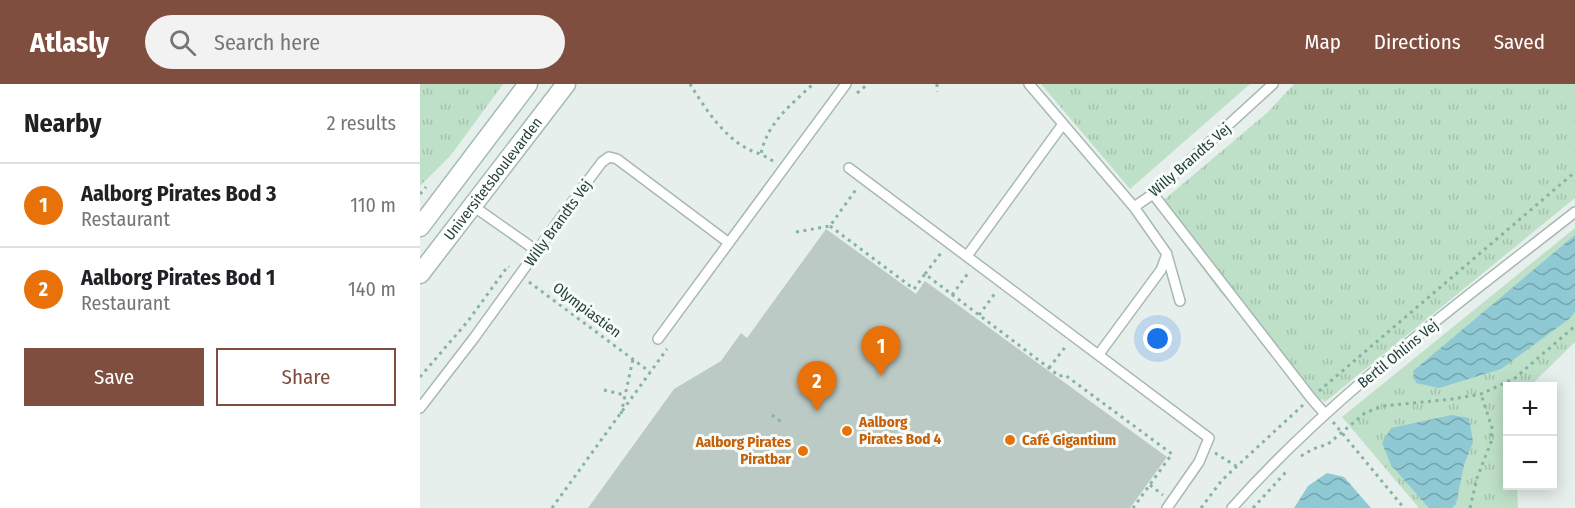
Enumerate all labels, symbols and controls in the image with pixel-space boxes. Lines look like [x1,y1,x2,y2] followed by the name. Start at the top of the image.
[145,15,565,69] search box
[30,26,109,59] text: Atlasly
[166,26,199,59] icon: search
[214,29,320,56] text: Search here
[1304,29,1341,55] text: Map
[1374,29,1461,55] text: Directions
[1494,29,1545,55] text: Saved
[24,108,101,139] text: Nearby
[327,111,396,135] text: 2 results
[440,114,546,244] street label: Universitetsboulevarden
[1145,120,1235,200] street label: Willy Brandts Vej
[521,176,595,270] street label: Willy Brandts Vej
[81,180,276,207] text: Aalborg Pirates Bod 3
[39,193,48,217] text: 1
[350,193,396,217] text: 110 m
[81,207,170,231] text: Restaurant
[81,264,275,291] text: Aalborg Pirates Bod 1
[39,277,48,301] text: 2
[348,277,396,301] text: 140 m
[549,278,625,342] street label: Olympiastien
[81,291,170,315] text: Restaurant
[1354,316,1442,392] street label: Bertil Ohlins Vej
[1143,324,1172,353] your location
[862,326,900,376] pin: 1
[24,348,204,406] button: Save
[216,348,396,406] button: Share
[798,362,836,411] pin: 2
[1503,382,1557,490] map controls
[1503,382,1557,436] button: +
[858,413,942,448] place label: Aalborg Pirates Bod 4
[840,424,854,438] marker: Aalborg Pirates Bod 4
[1022,431,1116,449] place label: Café Gigantium
[695,433,792,468] place label: Aalborg Pirates Piratbar
[1003,433,1017,447] marker: Café Gigantium
[1503,436,1557,490] button: −
[796,444,810,458] marker: Aalborg Pirates Piratbar

